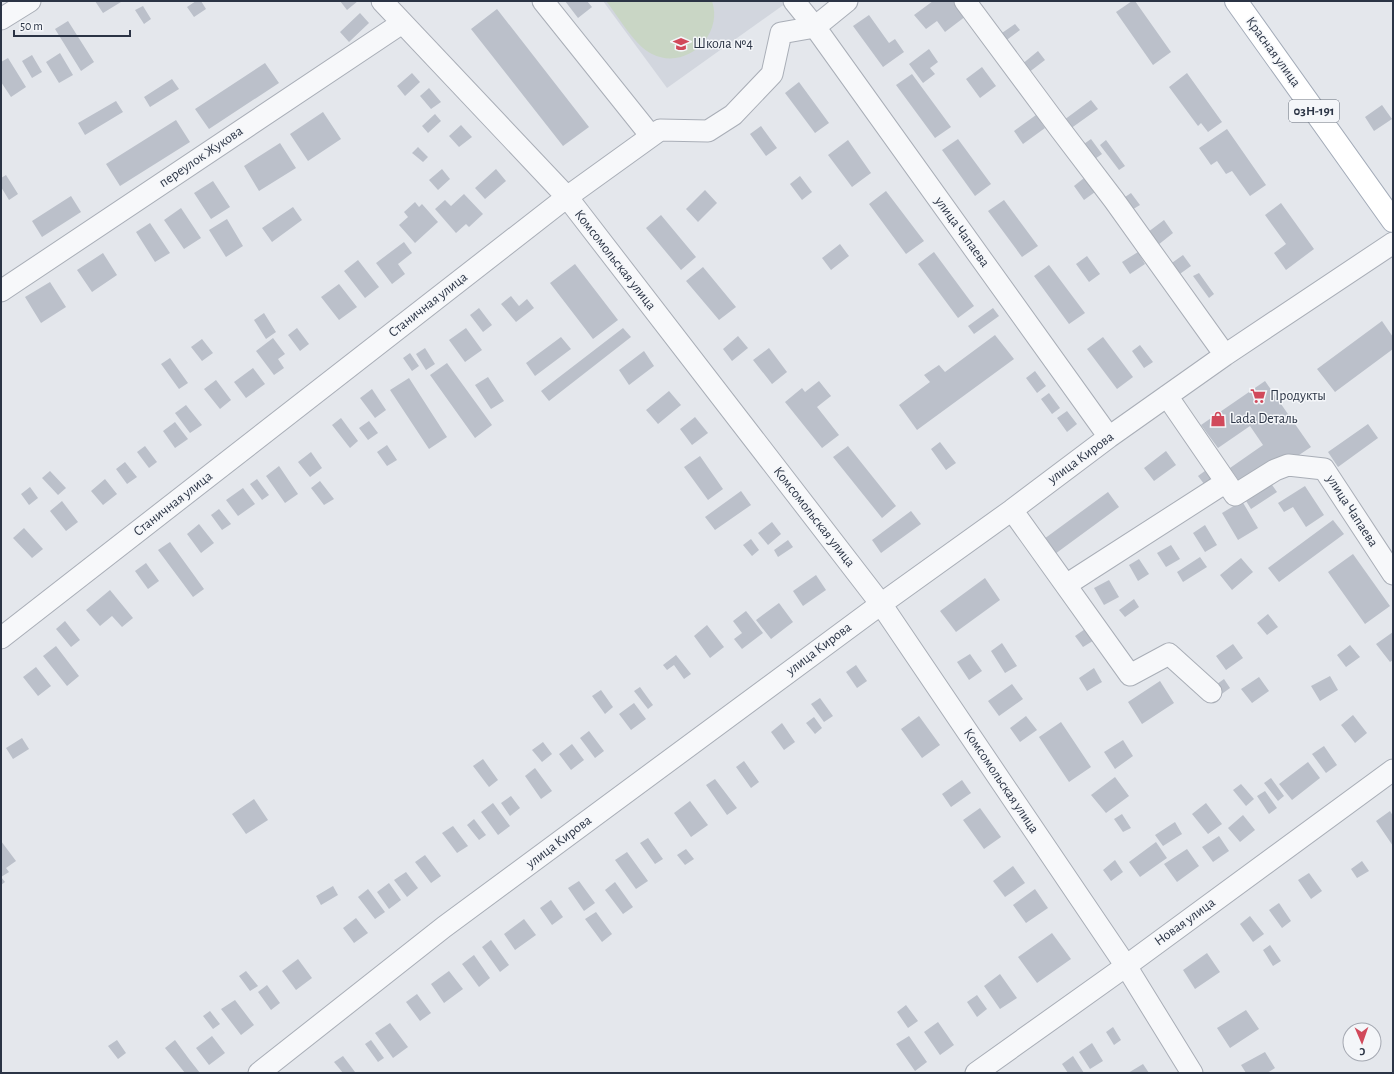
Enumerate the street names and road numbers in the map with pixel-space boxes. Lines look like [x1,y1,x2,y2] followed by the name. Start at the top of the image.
[1243,14,1303,90] street label: Красная улица
[1289,100,1339,122] road number: 03Н-191
[157,124,246,190] street label: переулок Жукова
[931,194,992,270] street label: улица Чапаева
[572,207,659,313] street label: Комсомольская улица
[386,270,471,340] street label: Станичная улица
[1045,429,1117,487] street label: улица Кирова
[771,464,858,570] street label: Комсомольская улица
[131,469,216,539] street label: Станичная улица
[1323,472,1381,550] street label: улица Чапаева
[783,620,855,679] street label: улица Кирова
[961,726,1042,836] street label: Комсомольская улица
[523,813,595,872] street label: улица Кирова
[1152,895,1218,949] street label: Новая улица

